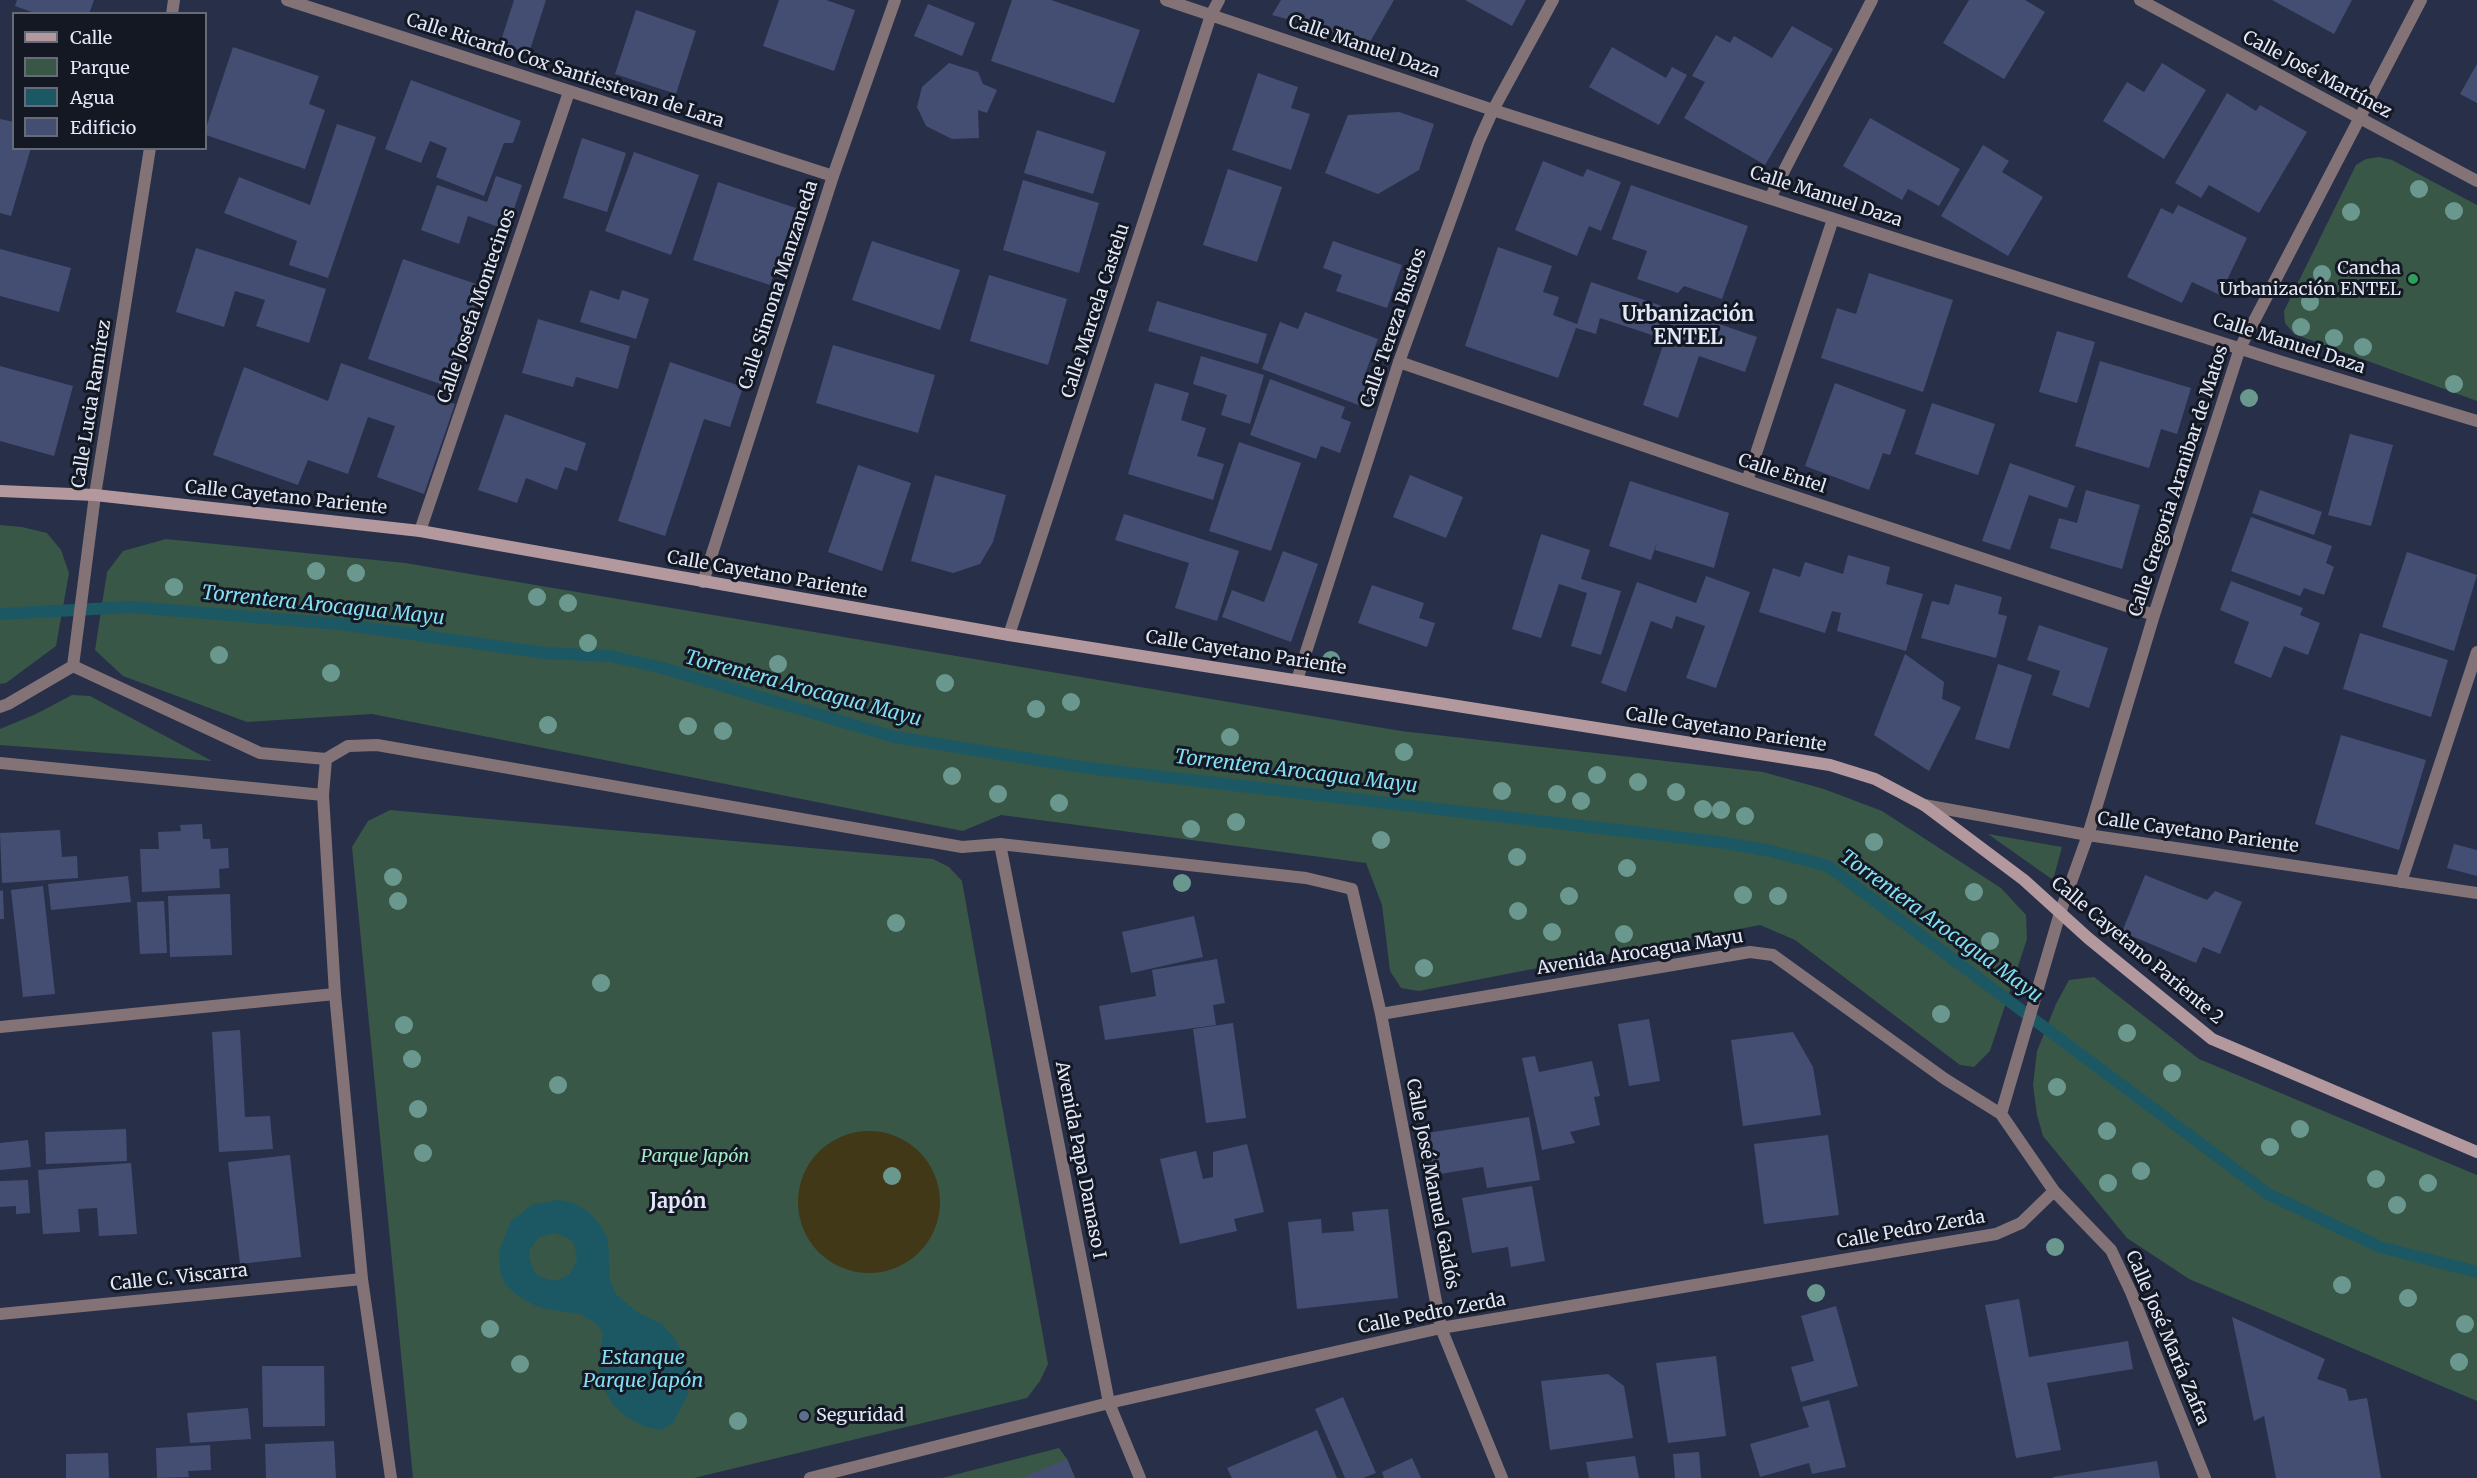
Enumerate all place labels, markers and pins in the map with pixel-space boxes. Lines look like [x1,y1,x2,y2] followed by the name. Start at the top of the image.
[2220,258,2401,300] place label: Cancha Urbanización ENTEL
[2406,272,2420,286] marker: Cancha Urbanización ENTEL
[816,1405,904,1427] place label: Seguridad
[797,1409,811,1423] marker: Seguridad

